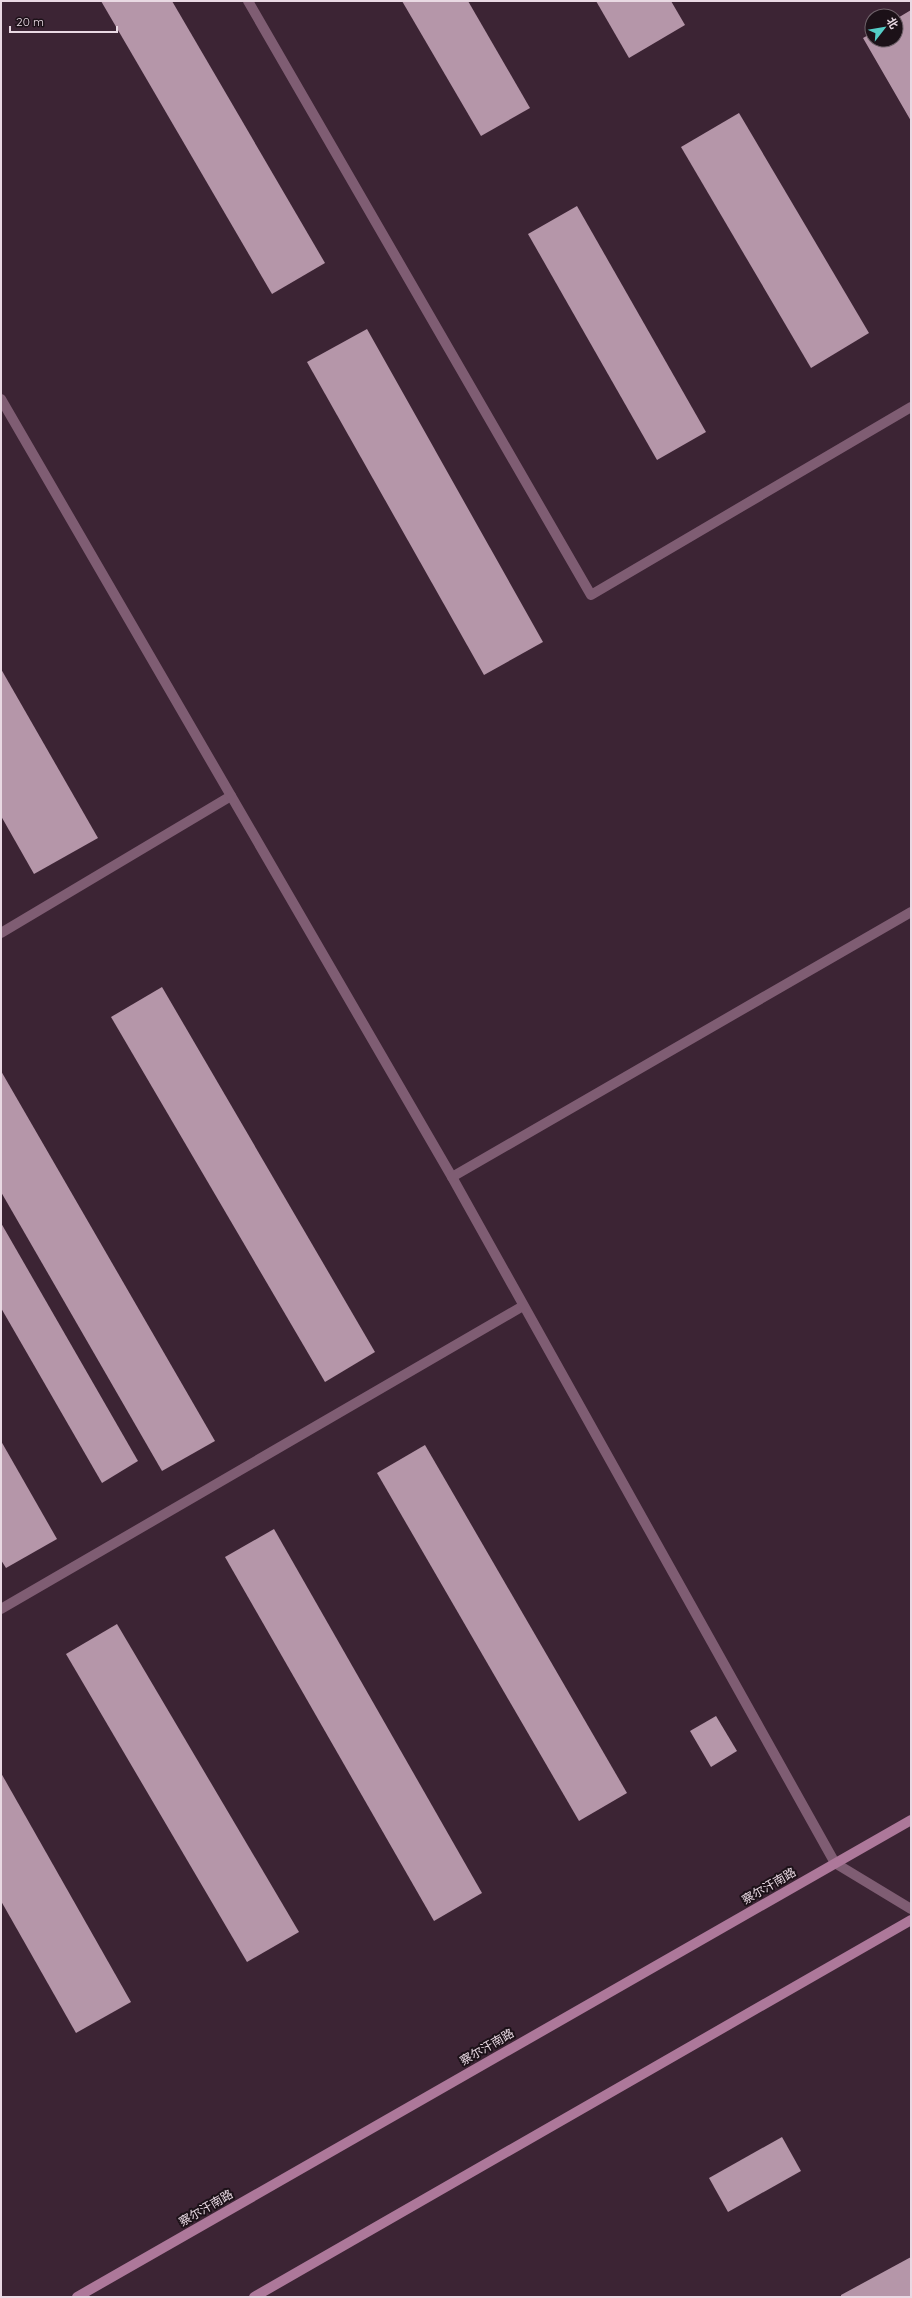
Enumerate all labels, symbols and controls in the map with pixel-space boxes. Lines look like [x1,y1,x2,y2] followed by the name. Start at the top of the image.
[10,8,117,34] scale bar
[864,8,904,48] north arrow
[16,14,44,29] text: 20 m
[884,15,901,31] text: 北
[739,1864,798,1907] street label: 察尔汗南路
[457,2025,516,2068] street label: 察尔汗南路
[176,2186,235,2229] street label: 察尔汗南路

